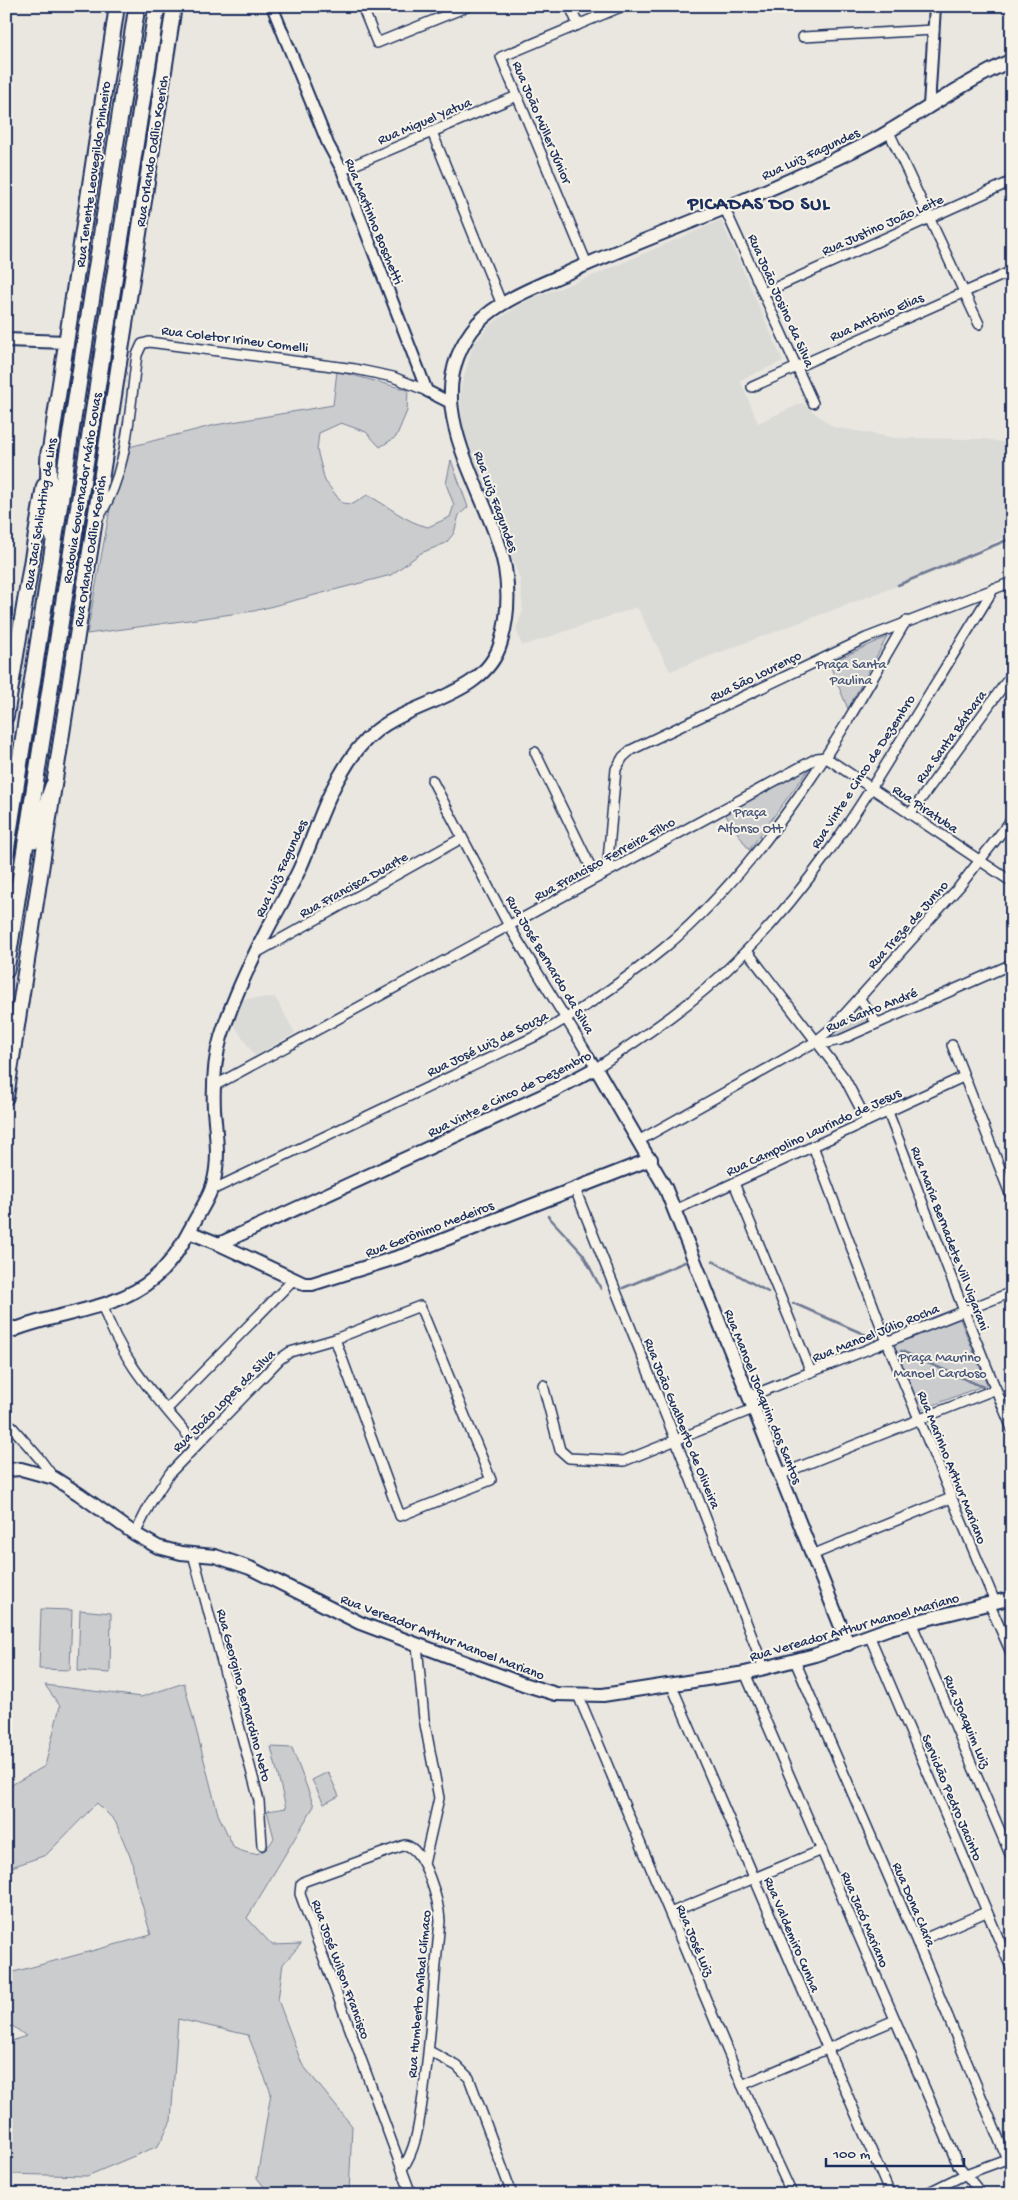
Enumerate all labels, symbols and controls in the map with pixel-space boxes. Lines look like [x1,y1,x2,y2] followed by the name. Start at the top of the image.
[507,59,575,188] street label: Rua João Müller Júnior
[133,74,174,229] street label: Rua Orlando Odílio Koerich
[73,80,116,268] street label: Rua Tenente Leovegildo Pinheiro
[376,94,476,150] street label: Rua Miguel Yatua
[759,125,863,185] street label: Rua Luiz Fagundes
[340,156,406,287] street label: Rua Martinho Boschetti
[820,191,947,261] street label: Rua Justino João Leite
[687,194,830,217] district label: PICADAS DO SUL
[743,232,817,371] street label: Rua João Josino da Silva
[827,290,927,347] street label: Rua Antônio Elias
[160,323,309,358] street label: Rua Coletor Irineu Comelli
[60,391,107,585] street label: Rodovia Governador Mário Covas
[21,436,62,592] street label: Rua Jaci Schlichting de Lins
[469,449,521,555] street label: Rua Luiz Fagundes
[71,474,112,629] street label: Rua Orlando Odílio Koerich
[708,648,805,707] street label: Rua São Lourenço
[815,657,888,690] park label: Praça Santa Paulina
[913,687,992,787] street label: Rua Santa Bárbara
[808,692,920,852] street label: Rua Vinte e Cinco de Dezembro
[888,782,962,839] street label: Rua Piratuba
[717,805,784,838] park label: Praça Alfonso Ott
[532,814,679,906] street label: Rua Francisco Ferreira Filho
[252,817,313,921] street label: Rua Luiz Fagundes
[297,849,412,923] street label: Rua Francisca Duarte
[865,878,953,974] street label: Rua Treze de Junho
[501,893,598,1039] street label: Rua José Bernardo da Silva
[824,985,921,1037] street label: Rua Santo André
[425,1008,553,1082] street label: Rua José Luiz de Souza
[426,1048,595,1142] street label: Rua Vinte e Cinco de Dezembro
[724,1085,905,1181] street label: Rua Campolino Laurindo de Jesus
[906,1144,992,1334] street label: Rua Maria Bernadete Vill Vigarani
[363,1198,497,1263] street label: Rua Gerônimo Medeiros
[810,1301,943,1368] street label: Rua Manoel Júlio Rocha
[719,1307,805,1487] street label: Rua Manoel Joaquim dos Santos
[639,1336,723,1513] street label: Rua João Gualberto de Oliveira
[170,1346,281,1457] street label: Rua João Lopes da Silva
[893,1350,987,1383] park label: Praça Maurino Manoel Cardoso
[912,1389,989,1547] street label: Rua Marinho Arthur Mariano
[748,1590,961,1667] street label: Rua Vereador Arthur Manoel Mariano
[338,1591,547,1685] street label: Rua Vereador Arthur Manoel Mariano
[211,1607,274,1784] street label: Rua Georgino Bernardino Neto
[938,1673,993,1772] street label: Rua Joaquim Luiz
[916,1732,985,1864] street label: Servidão Pedro Jacinto
[887,1860,939,1951] street label: Rua Dona Clara
[836,1869,892,1971] street label: Rua Jacó Mariano
[759,1875,823,1996] street label: Rua Valdemiro Cunha
[306,1898,373,2042] street label: Rua José Wilson Francisco
[671,1903,717,1980] street label: Rua José Luiz
[405,1910,436,2079] street label: Rua Humberto Aníbal Clímaco
[826,2135,963,2167] scale bar
[832,2146,871,2164] text: 100 m

